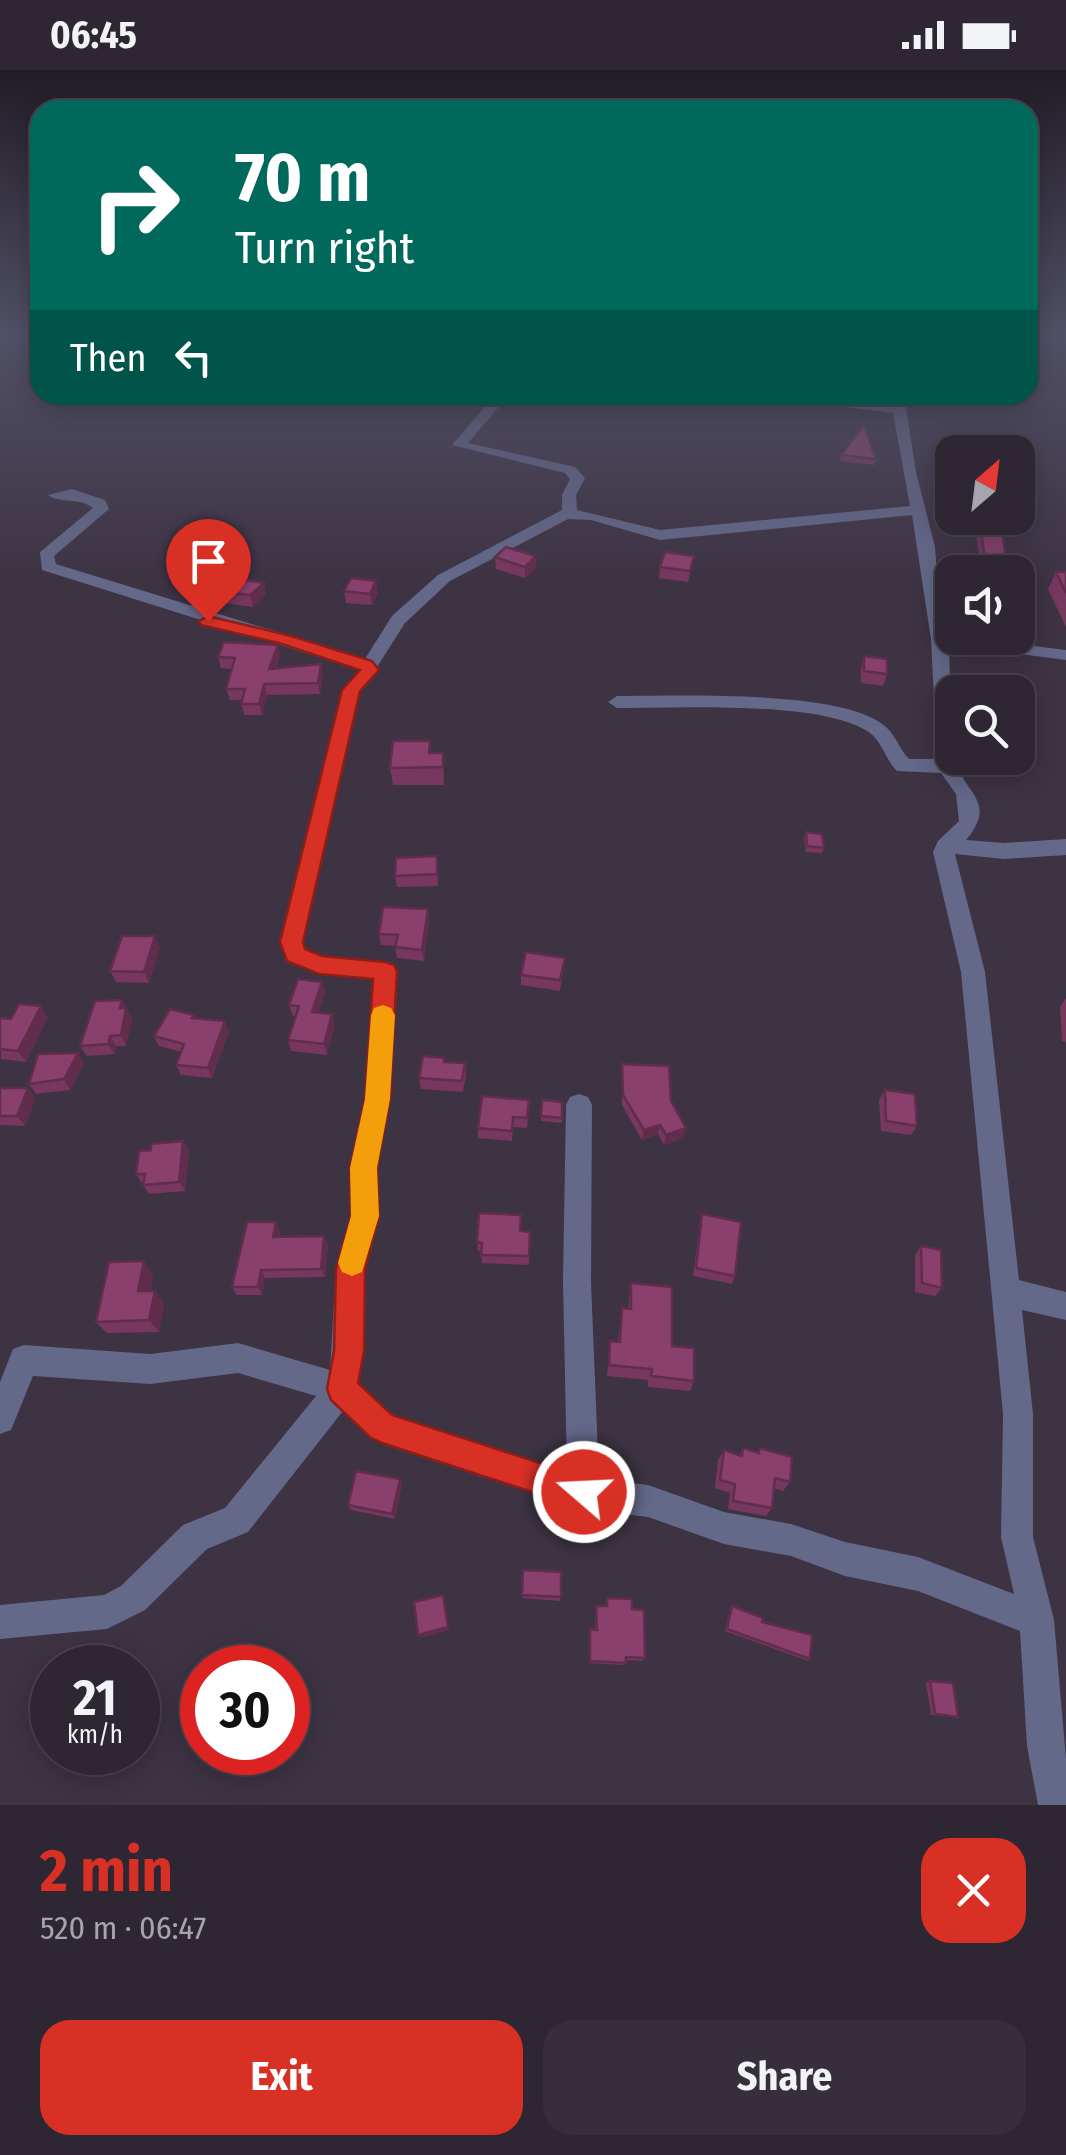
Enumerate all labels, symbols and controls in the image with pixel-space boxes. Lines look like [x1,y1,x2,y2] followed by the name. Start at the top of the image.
[50,12,137,58] text: 06:45
[235,136,370,220] text: 70 m
[70,140,200,270] icon: right
[235,221,414,275] text: Turn right
[166,330,221,385] icon: left
[70,335,146,381] text: Then
[935,435,1035,535] north arrow
[935,435,1035,775] map controls
[166,519,251,622] pin
[181,534,236,589] icon: arrive
[935,555,1035,655] button: sound
[935,675,1035,775] button: search
[532,1440,636,1544] position arrow
[180,1645,310,1775] speed limit sign: 30
[73,1668,117,1728] text: 21
[67,1720,123,1750] text: km/h
[40,1835,173,1907] text: 2 min
[921,1838,1026,1943] button: close
[40,1909,206,1947] text: 520 m · 06:47
[40,2020,523,2135] button: Exit
[543,2020,1026,2135] button: Share

